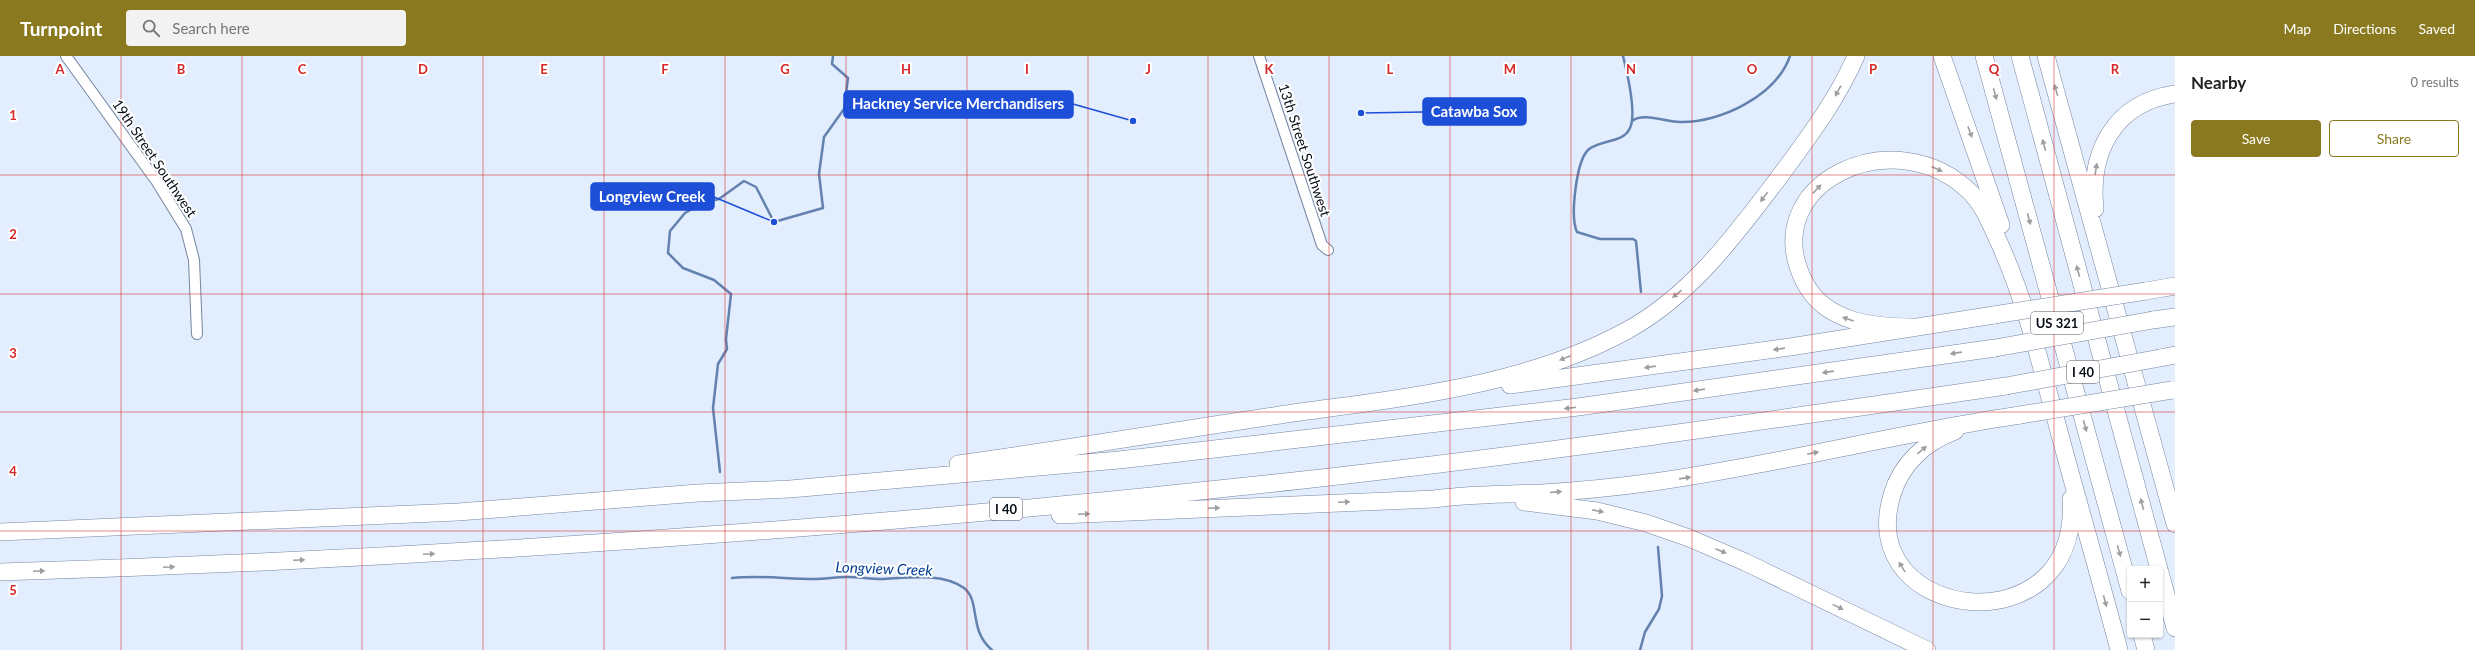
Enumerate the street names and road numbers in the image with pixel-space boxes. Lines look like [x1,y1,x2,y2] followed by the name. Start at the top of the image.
[1276,81,1334,219] street label: 13th Street Southwest
[109,96,201,220] street label: 19th Street Southwest
[2031,312,2083,334] road number: US 321
[2067,361,2099,383] road number: I 40
[990,498,1022,520] road number: I 40

